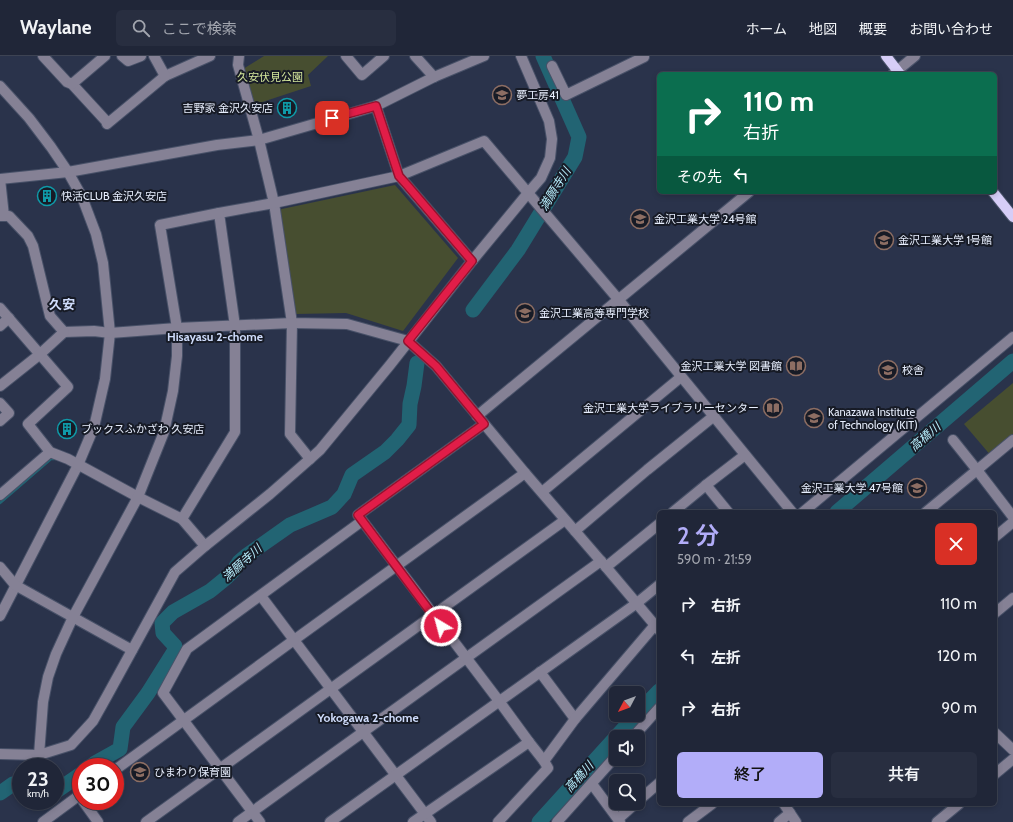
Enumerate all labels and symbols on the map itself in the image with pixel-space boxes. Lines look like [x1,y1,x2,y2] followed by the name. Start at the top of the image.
[237,70,303,84] park label: 久安伏見公園
[491,84,513,106] school or university icon: 夢工房41
[516,88,559,102] place label: 夢工房41
[276,97,298,119] building icon: 吉野家 金沢久安店
[183,101,273,115] place label: 吉野家 金沢久安店
[315,101,349,135] pin
[535,163,575,213] water label: 満願寺川
[36,185,58,207] building icon: 快活CLUB 金沢久安店
[61,189,167,203] place label: 快活CLUB 金沢久安店
[629,208,651,230] school or university icon: 金沢工業大学 24号館
[654,212,757,226] place label: 金沢工業大学 24号館
[873,229,895,251] school or university icon: 金沢工業大学 1号館
[898,233,992,247] place label: 金沢工業大学 1号館
[49,296,75,312] district label: 久安
[514,302,536,324] school or university icon: 金沢工業高等専門学校
[539,306,649,320] place label: 金沢工業高等専門学校
[167,329,263,344] district label: Hisayasu 2-chome
[785,355,807,377] library icon: 金沢工業大学 図書館
[681,359,782,373] place label: 金沢工業大学 図書館
[877,359,899,381] school or university icon: 校舎
[902,363,924,377] place label: 校舎
[762,397,784,419] library icon: 金沢工業大学ライブラリーセンター
[583,401,759,415] place label: 金沢工業大学ライブラリーセンター
[828,405,918,432] place label: Kanazawa Institute of Technology (KIT)
[803,407,825,429] school or university icon: Kanazawa Institute of Technology (KIT)
[56,418,78,440] building icon: ブックスふかざわ 久安店
[906,418,945,454] water label: 高橋川
[81,422,204,436] place label: ブックスふかざわ 久安店
[906,477,928,499] school or university icon: 金沢工業大学 47号館
[801,481,903,495] place label: 金沢工業大学 47号館
[219,540,266,584] water label: 満願寺川
[420,605,462,647] position arrow
[609,686,645,722] north arrow
[316,710,419,725] district label: Yokogawa 2-chome
[561,757,598,795] water label: 高橋川
[72,758,124,810] speed limit sign: 30
[129,761,151,783] school or university icon: ひまわり保育園
[154,765,231,779] place label: ひまわり保育園

